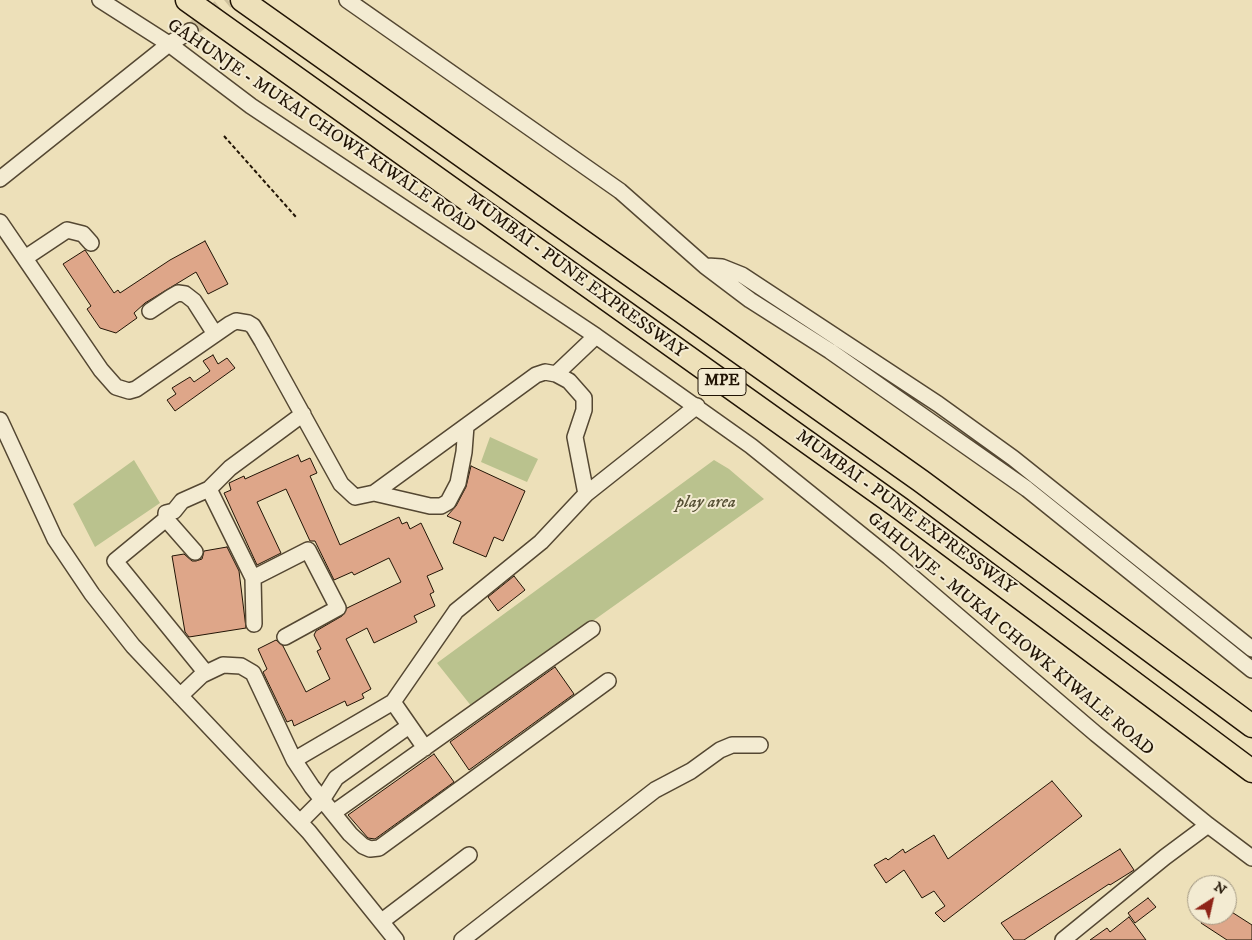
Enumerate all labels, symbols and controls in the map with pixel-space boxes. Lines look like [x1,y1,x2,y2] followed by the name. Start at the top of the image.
[163,15,479,239] street label: GAHUNJE - MUKAI CHOWK KIWALE ROAD
[462,190,690,364] street label: MUMBAI - PUNE EXPRESSWAY
[698,368,746,396] road number: MPE
[791,426,1019,600] street label: MUMBAI - PUNE EXPRESSWAY
[676,492,736,514] park label: play area
[862,509,1158,761] street label: GAHUNJE - MUKAI CHOWK KIWALE ROAD
[1187,875,1237,925] north arrow
[1210,878,1230,899] text: N

